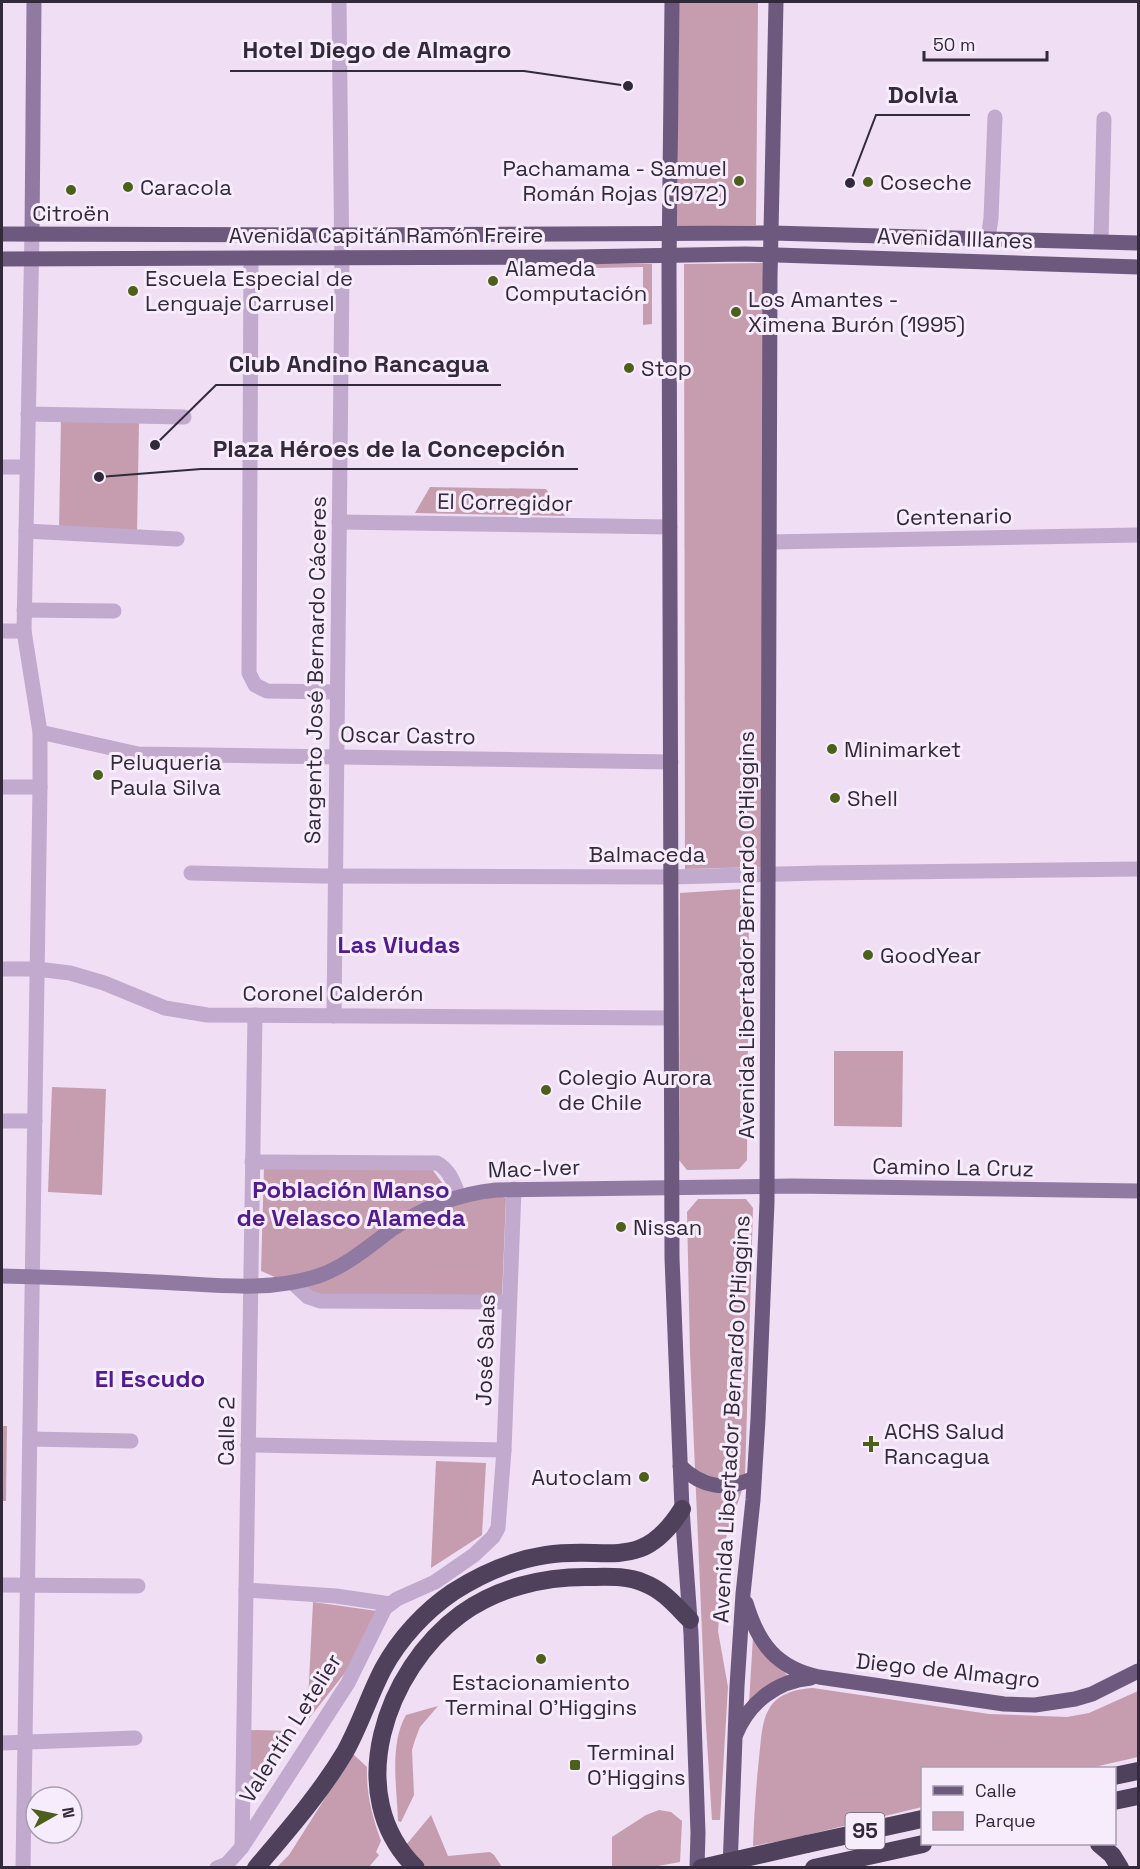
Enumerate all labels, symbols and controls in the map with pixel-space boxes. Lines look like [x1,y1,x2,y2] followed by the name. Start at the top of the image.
[924,24,1047,62] scale bar
[230,29,524,71] callout: Hotel Diego de Almagro
[933,33,975,56] text: 50 m
[243,34,511,65] text: Hotel Diego de Almagro
[876,73,970,115] callout: Dolvia
[888,79,958,110] text: Dolvia
[502,154,727,207] place label: Pachamama - Samuel Román Rojas (1972)
[880,168,972,196] place label: Coseche
[140,173,232,201] place label: Caracola
[732,174,746,188] marker: Pachamama - Samuel Román Rojas (1972)
[861,175,875,189] marker: Coseche
[121,180,135,194] marker: Caracola
[64,183,78,197] marker: Citroën
[32,199,110,227] place label: Citroën
[229,221,543,249] street label: Avenida Capitán Ramón Freire
[876,221,1034,255] street label: Avenida Illanes
[505,254,647,307] place label: Alameda Computación
[145,264,353,317] place label: Escuela Especial de Lenguaje Carrusel
[486,274,500,288] marker: Alameda Computación
[126,284,140,298] marker: Escuela Especial de Lenguaje Carrusel
[748,285,965,338] place label: Los Amantes - Ximena Burón (1995)
[729,305,743,319] marker: Los Amantes - Ximena Burón (1995)
[216,343,501,385] callout: Club Andino Rancagua
[229,348,489,379] text: Club Andino Rancagua
[641,354,692,382] place label: Stop
[622,361,636,375] marker: Stop
[201,427,578,469] callout: Plaza Héroes de la Concepción
[213,433,565,464] text: Plaza Héroes de la Concepción
[437,487,573,517] street label: El Corregidor
[298,496,332,844] street label: Sargento José Bernardo Cáceres
[896,501,1012,531] street label: Centenario
[340,720,476,750] street label: Oscar Castro
[732,731,760,1139] street label: Avenida Libertador Bernardo O'Higgins
[844,735,961,763] place label: Minimarket
[825,742,839,756] marker: Minimarket
[110,748,222,801] place label: Peluqueria Paula Silva
[91,768,105,782] marker: Peluqueria Paula Silva
[847,784,898,812] place label: Shell
[828,791,842,805] marker: Shell
[589,840,706,868] street label: Balmaceda
[338,929,460,960] district label: Las Viudas
[880,941,981,969] place label: GoodYear
[861,948,875,962] marker: GoodYear
[242,979,424,1007] street label: Coronel Calderón
[558,1063,712,1116] place label: Colegio Aurora de Chile
[539,1083,553,1097] marker: Colegio Aurora de Chile
[487,1152,581,1184] street label: Mac-Iver
[872,1152,1034,1182] street label: Camino La Cruz
[236,1174,466,1233] district label: Población Manso de Velasco Alameda
[633,1213,702,1241] place label: Nissan
[706,1214,756,1624] street label: Avenida Libertador Bernardo O'Higgins
[614,1220,628,1234] marker: Nissan
[469,1294,501,1406] street label: José Salas
[95,1363,205,1394] district label: El Escudo
[211,1396,241,1466] street label: Calle 2
[884,1417,1005,1470] place label: ACHS Salud Rancagua
[862,1435,880,1453] marker: ACHS Salud Rancagua
[531,1463,632,1491] place label: Autoclam
[637,1470,651,1484] marker: Autoclam
[855,1646,1041,1694] street label: Diego de Almagro
[233,1648,347,1808] street label: Valentín Letelier
[534,1652,548,1666] marker: Estacionamiento Terminal O'Higgins
[445,1668,637,1721] place label: Estacionamiento Terminal O'Higgins
[587,1738,686,1791] place label: Terminal O'Higgins
[568,1758,582,1772] marker: Terminal O'Higgins
[921,1767,1116,1845] legend
[975,1779,1016,1802] text: Calle
[24,1785,84,1845] north arrow
[57,1806,80,1820] text: N
[975,1809,1036,1832] text: Parque
[846,1813,884,1849] road number: 95

